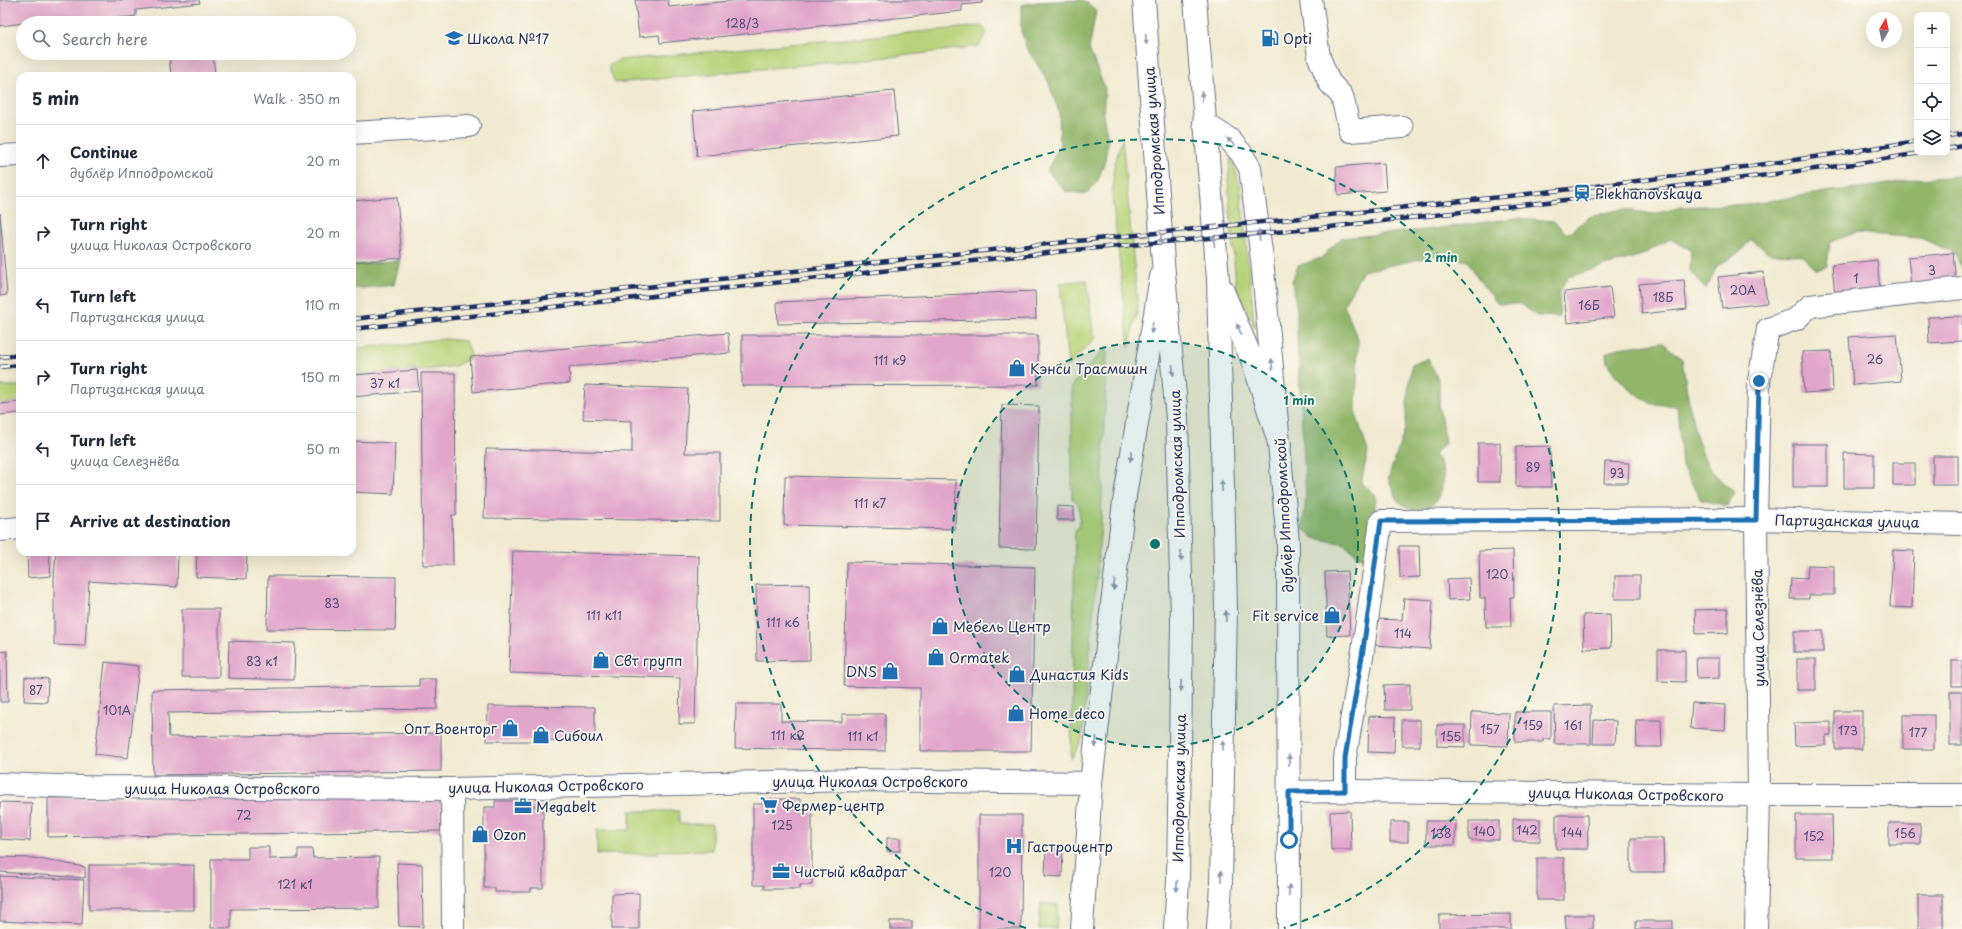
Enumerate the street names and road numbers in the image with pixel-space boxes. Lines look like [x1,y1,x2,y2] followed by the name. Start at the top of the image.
[1138,66,1170,216] street label: Ипподромская улица
[1164,389,1190,539] street label: Ипподромская улица
[1269,437,1299,593] street label: дублёр Ипподромской
[1774,509,1920,533] street label: Партизанская улица
[1746,569,1770,687] street label: улица Селезнёва
[1167,713,1191,862] street label: Ипподромская улица
[772,771,968,792] street label: улица Николая Островского
[448,774,644,798] street label: улица Николая Островского
[124,778,320,799] street label: улица Николая Островского
[1528,782,1724,806] street label: улица Николая Островского

